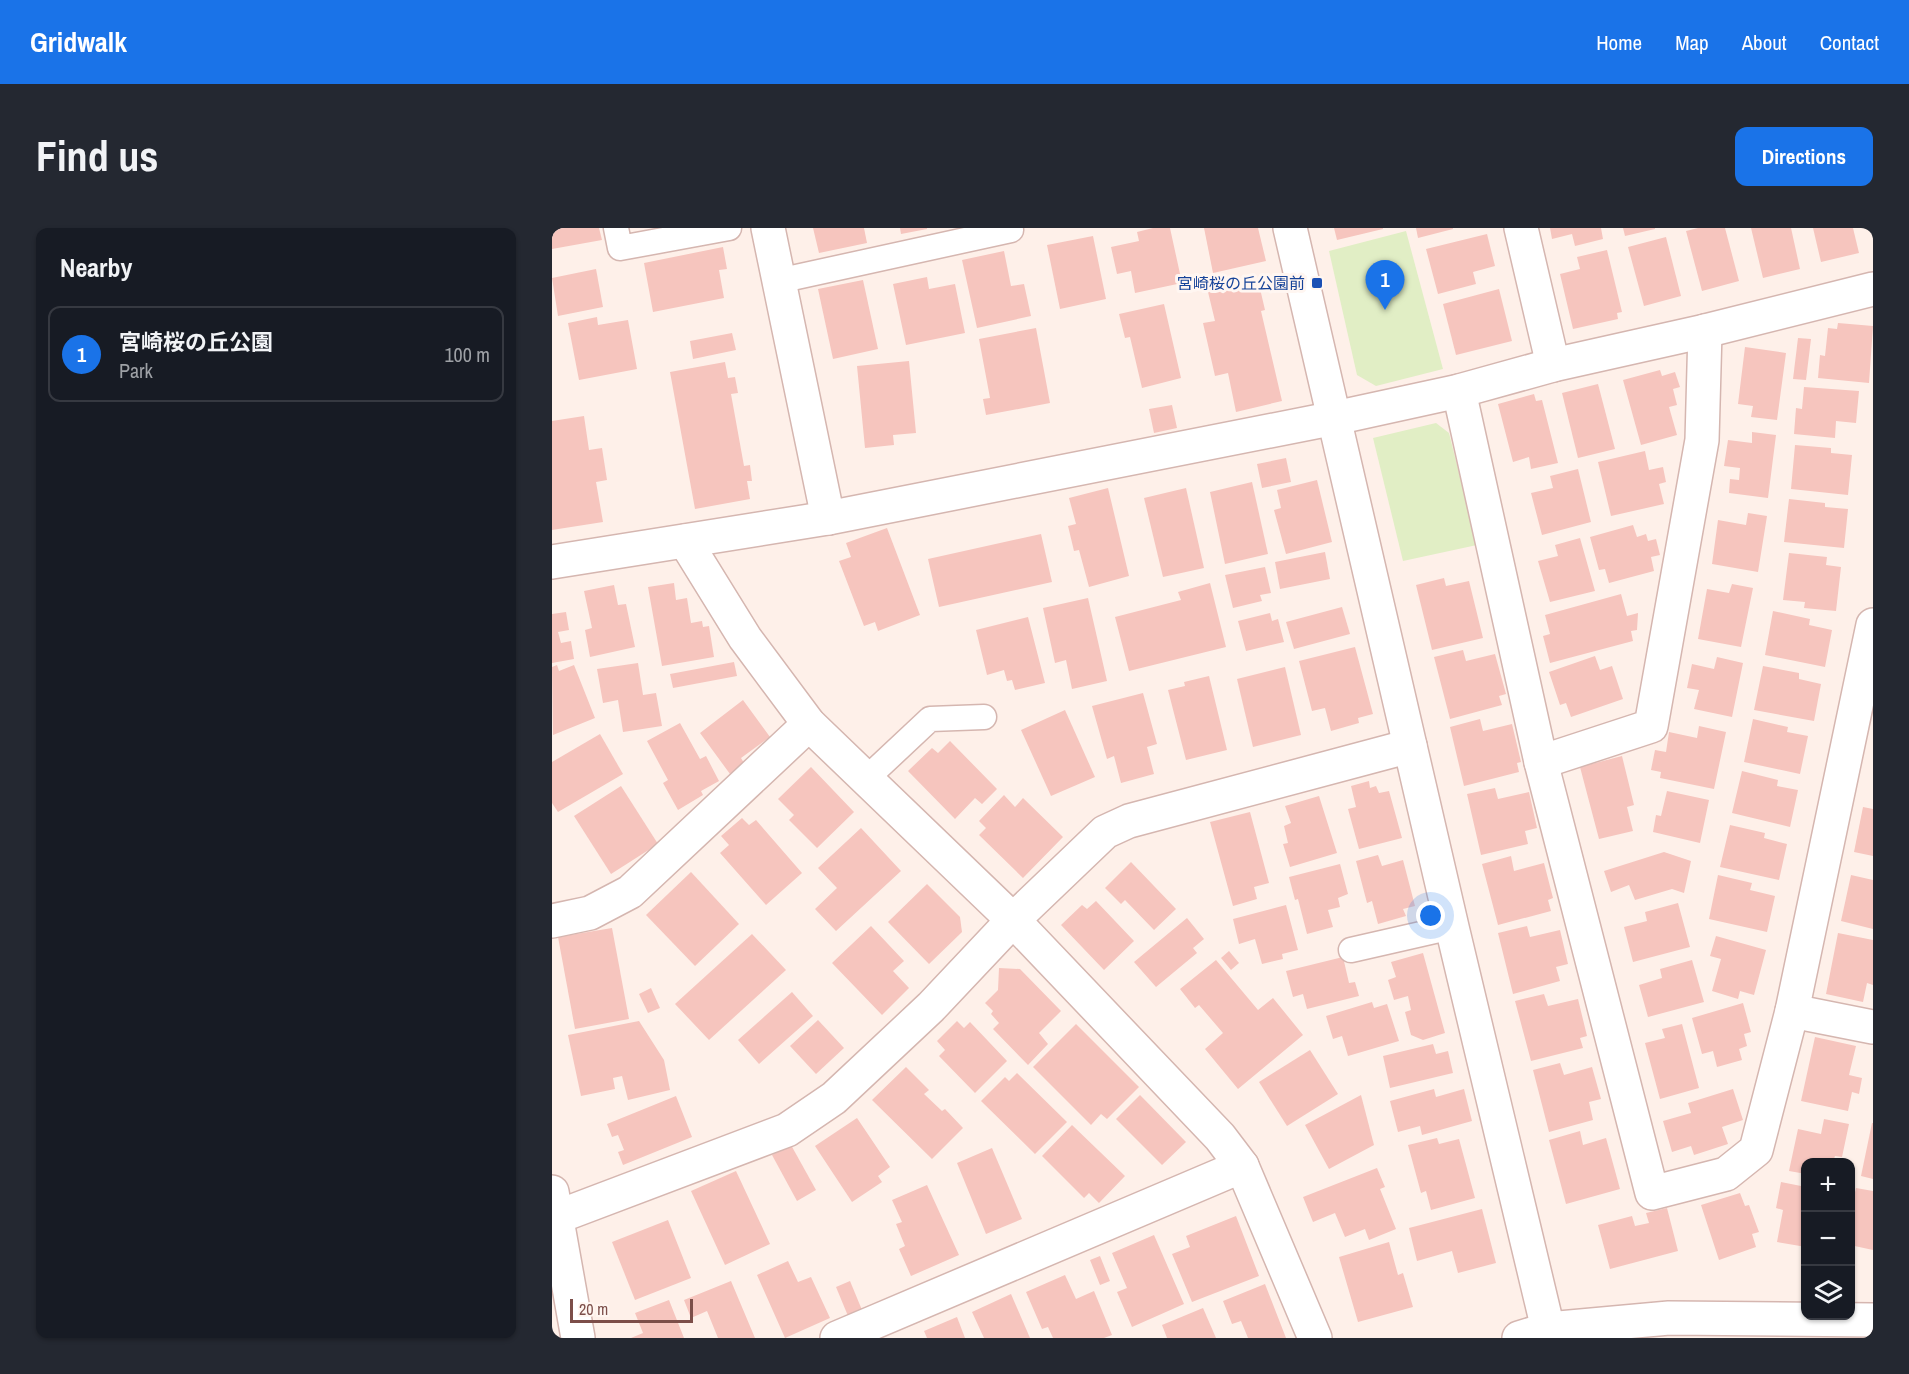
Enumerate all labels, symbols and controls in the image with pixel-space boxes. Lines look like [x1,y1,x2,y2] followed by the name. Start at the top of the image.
[30,23,127,61] text: Gridwalk
[1596,28,1642,57] text: Home
[1675,28,1709,57] text: Map
[1742,28,1787,57] text: About
[1820,28,1879,57] text: Contact
[1735,127,1873,186] button: Directions
[36,128,158,184] text: Find us
[60,250,132,285] text: Nearby
[1366,260,1404,310] pin: 1
[1177,272,1305,294] place label: 宮崎桜の丘公園前
[1310,276,1324,290] marker: 宮崎桜の丘公園前
[119,327,273,357] text: 宮崎桜の丘公園
[77,341,86,368] text: 1
[444,341,490,368] text: 100 m
[119,357,153,384] text: Park
[1416,901,1445,930] your location
[1801,1158,1855,1320] map controls
[1801,1158,1855,1212] button: +
[1801,1212,1855,1266] button: −
[1801,1266,1855,1320] button: layers
[570,1296,693,1324] scale bar
[579,1298,608,1320] text: 20 m

